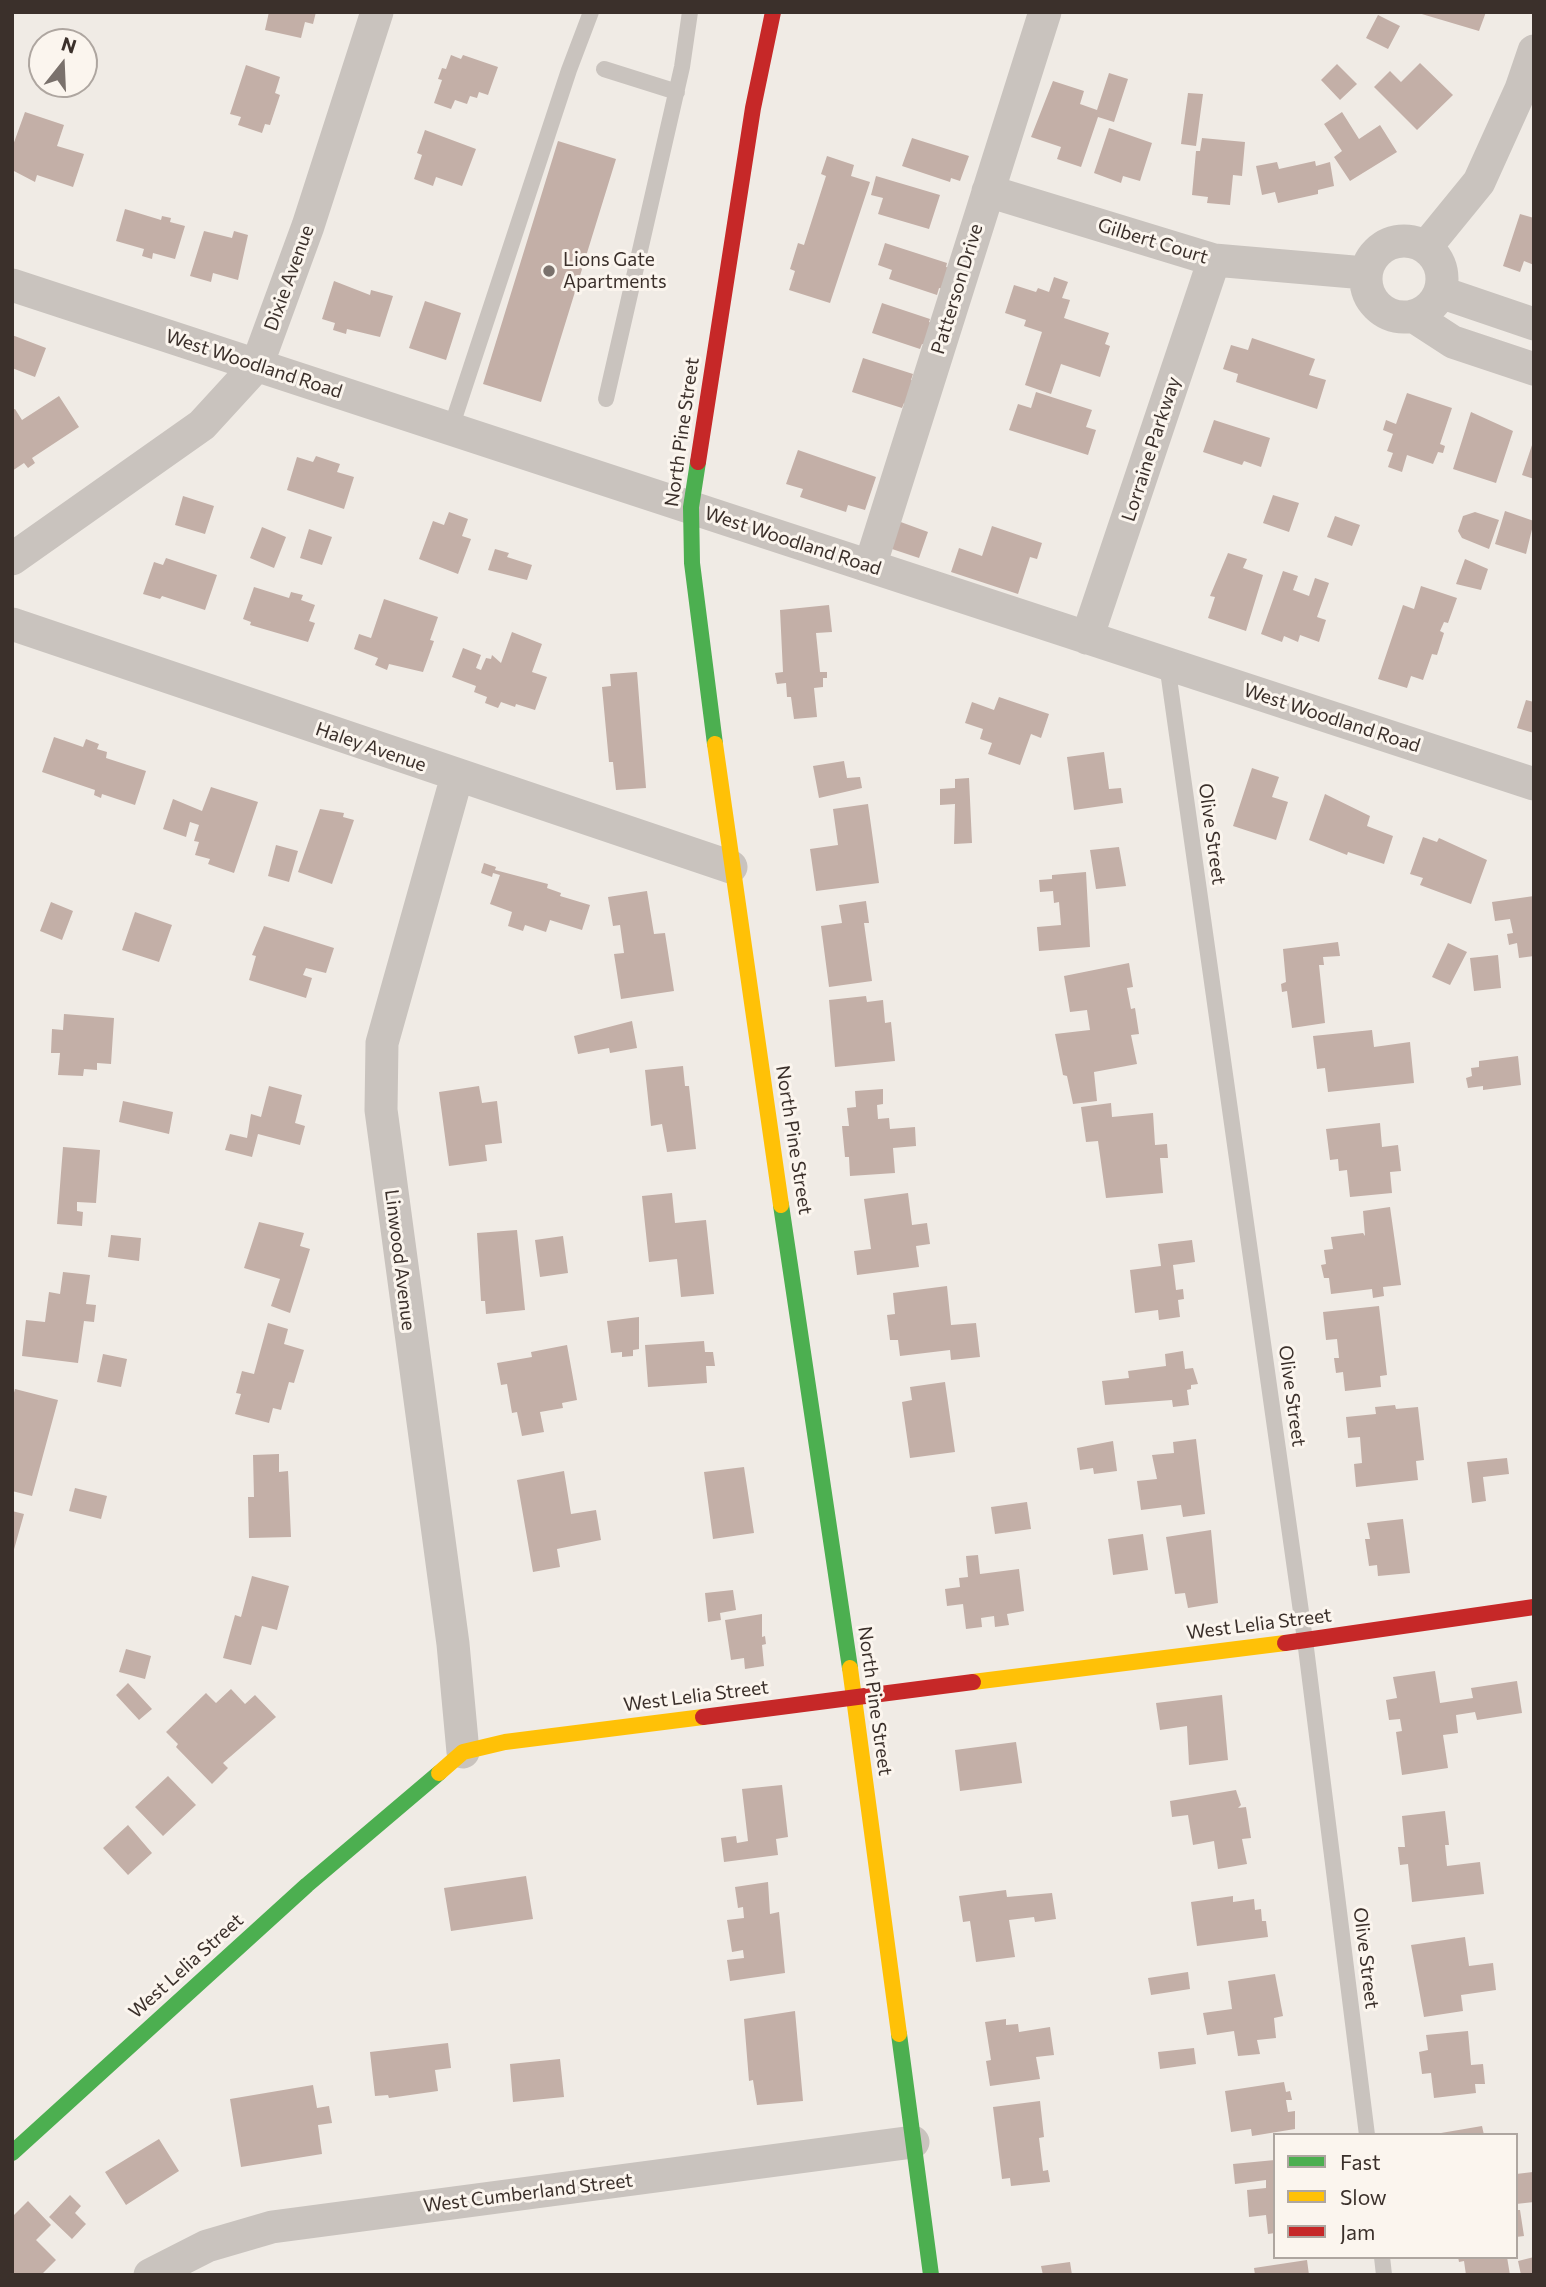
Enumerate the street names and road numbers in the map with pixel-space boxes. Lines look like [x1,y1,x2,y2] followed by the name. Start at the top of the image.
[1095,213,1211,269] street label: Gilbert Court
[926,221,988,357] street label: Patterson Drive
[259,222,319,334] street label: Dixie Avenue
[163,325,345,403] street label: West Woodland Road
[660,356,704,508] street label: North Pine Street
[1117,374,1185,524] street label: Lorraine Parkway
[702,502,884,580] street label: West Woodland Road
[1241,679,1423,757] street label: West Woodland Road
[313,717,429,777] street label: Haley Avenue
[1194,782,1230,886] street label: Olive Street
[771,1064,817,1216] street label: North Pine Street
[380,1188,420,1332] street label: Linwood Avenue
[1274,1344,1310,1448] street label: Olive Street
[1185,1604,1333,1644] street label: West Lelia Street
[853,1625,897,1777] street label: North Pine Street
[622,1676,770,1716] street label: West Lelia Street
[1348,1906,1384,2010] street label: Olive Street
[124,1909,248,2023] street label: West Lelia Street
[422,2169,634,2217] street label: West Cumberland Street

